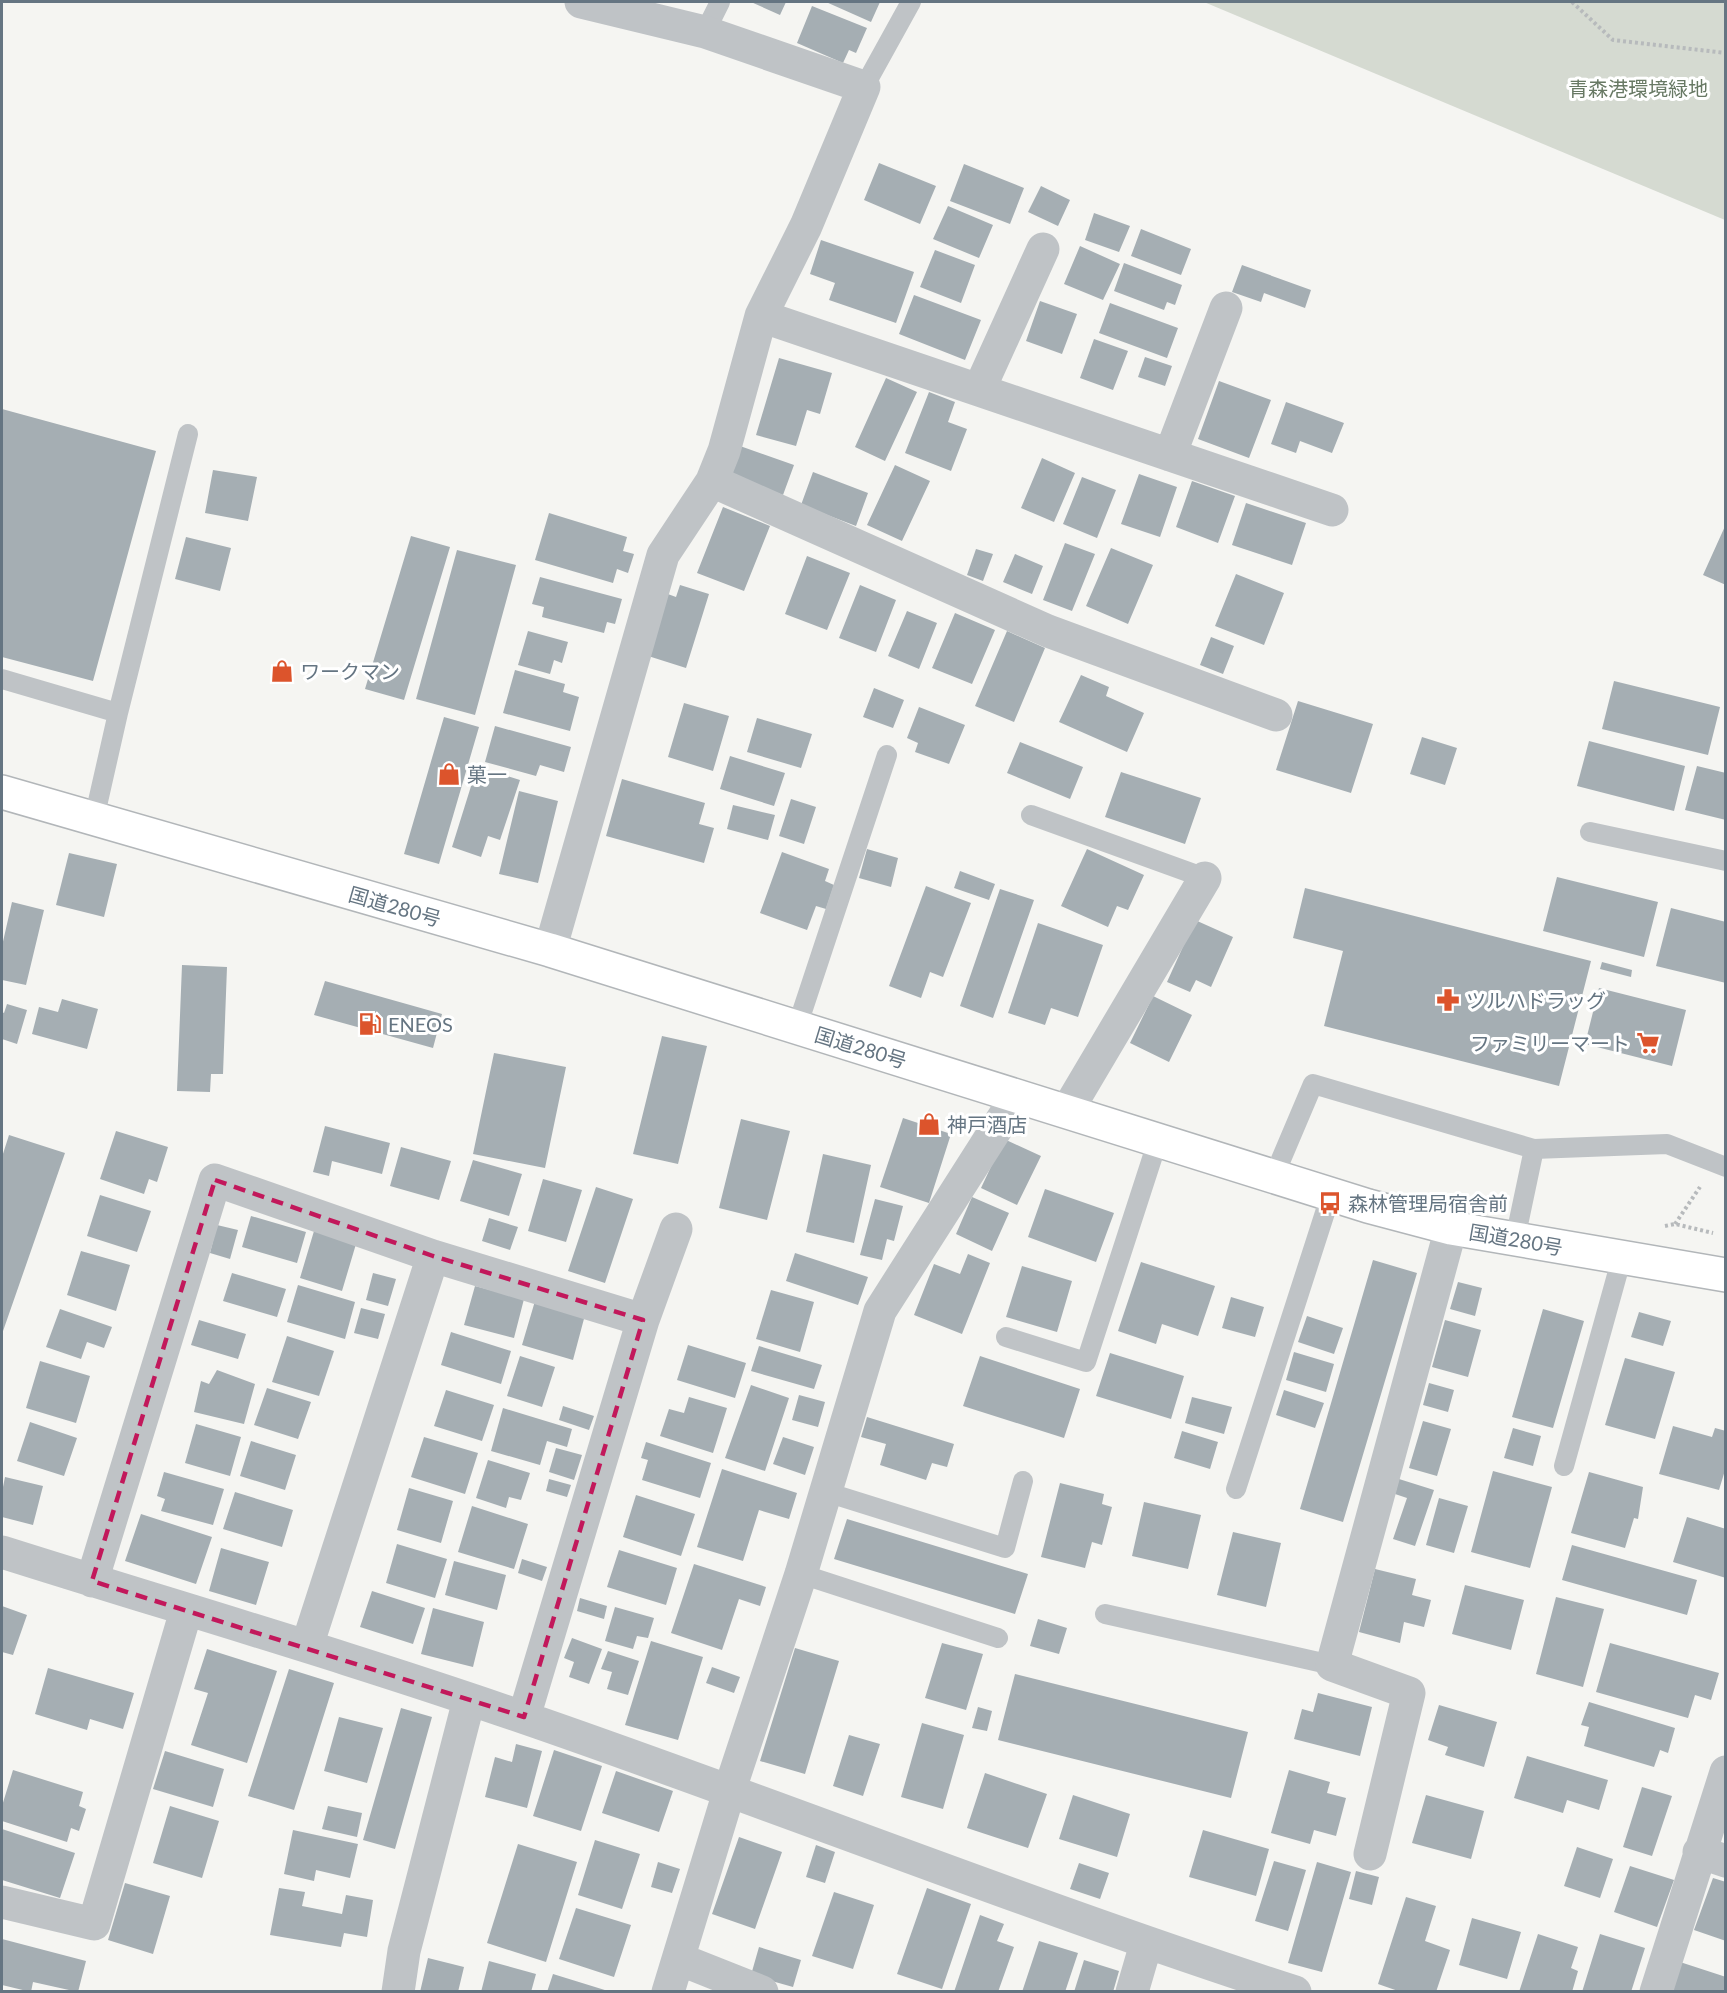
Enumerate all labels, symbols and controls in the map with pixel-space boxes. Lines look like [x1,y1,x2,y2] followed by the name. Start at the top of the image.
[1568,76,1708,100] park label: 青森港環境緑地
[269,658,295,684] shop icon: ワークマン
[300,659,400,683] place label: ワークマン
[436,761,462,787] shop icon: 菓一
[467,762,507,786] place label: 菓一
[346,881,444,931] street label: 国道280号
[1435,987,1461,1013] pharmacy icon: ツルハドラッグ
[1466,988,1606,1012] place label: ツルハドラッグ
[357,1011,383,1037] fuel station icon: ENEOS
[388,1012,453,1036] place label: ENEOS
[812,1022,910,1072] street label: 国道280号
[1635,1030,1661,1056] supermarket icon: ファミリーマート
[1470,1031,1630,1055] place label: ファミリーマート
[916,1111,942,1137] shop icon: 神戸酒店
[947,1112,1027,1136] place label: 神戸酒店
[1317,1190,1343,1216] bus stop icon: 森林管理局宿舎前
[1348,1191,1508,1215] place label: 森林管理局宿舎前
[1467,1219,1565,1259] street label: 国道280号

